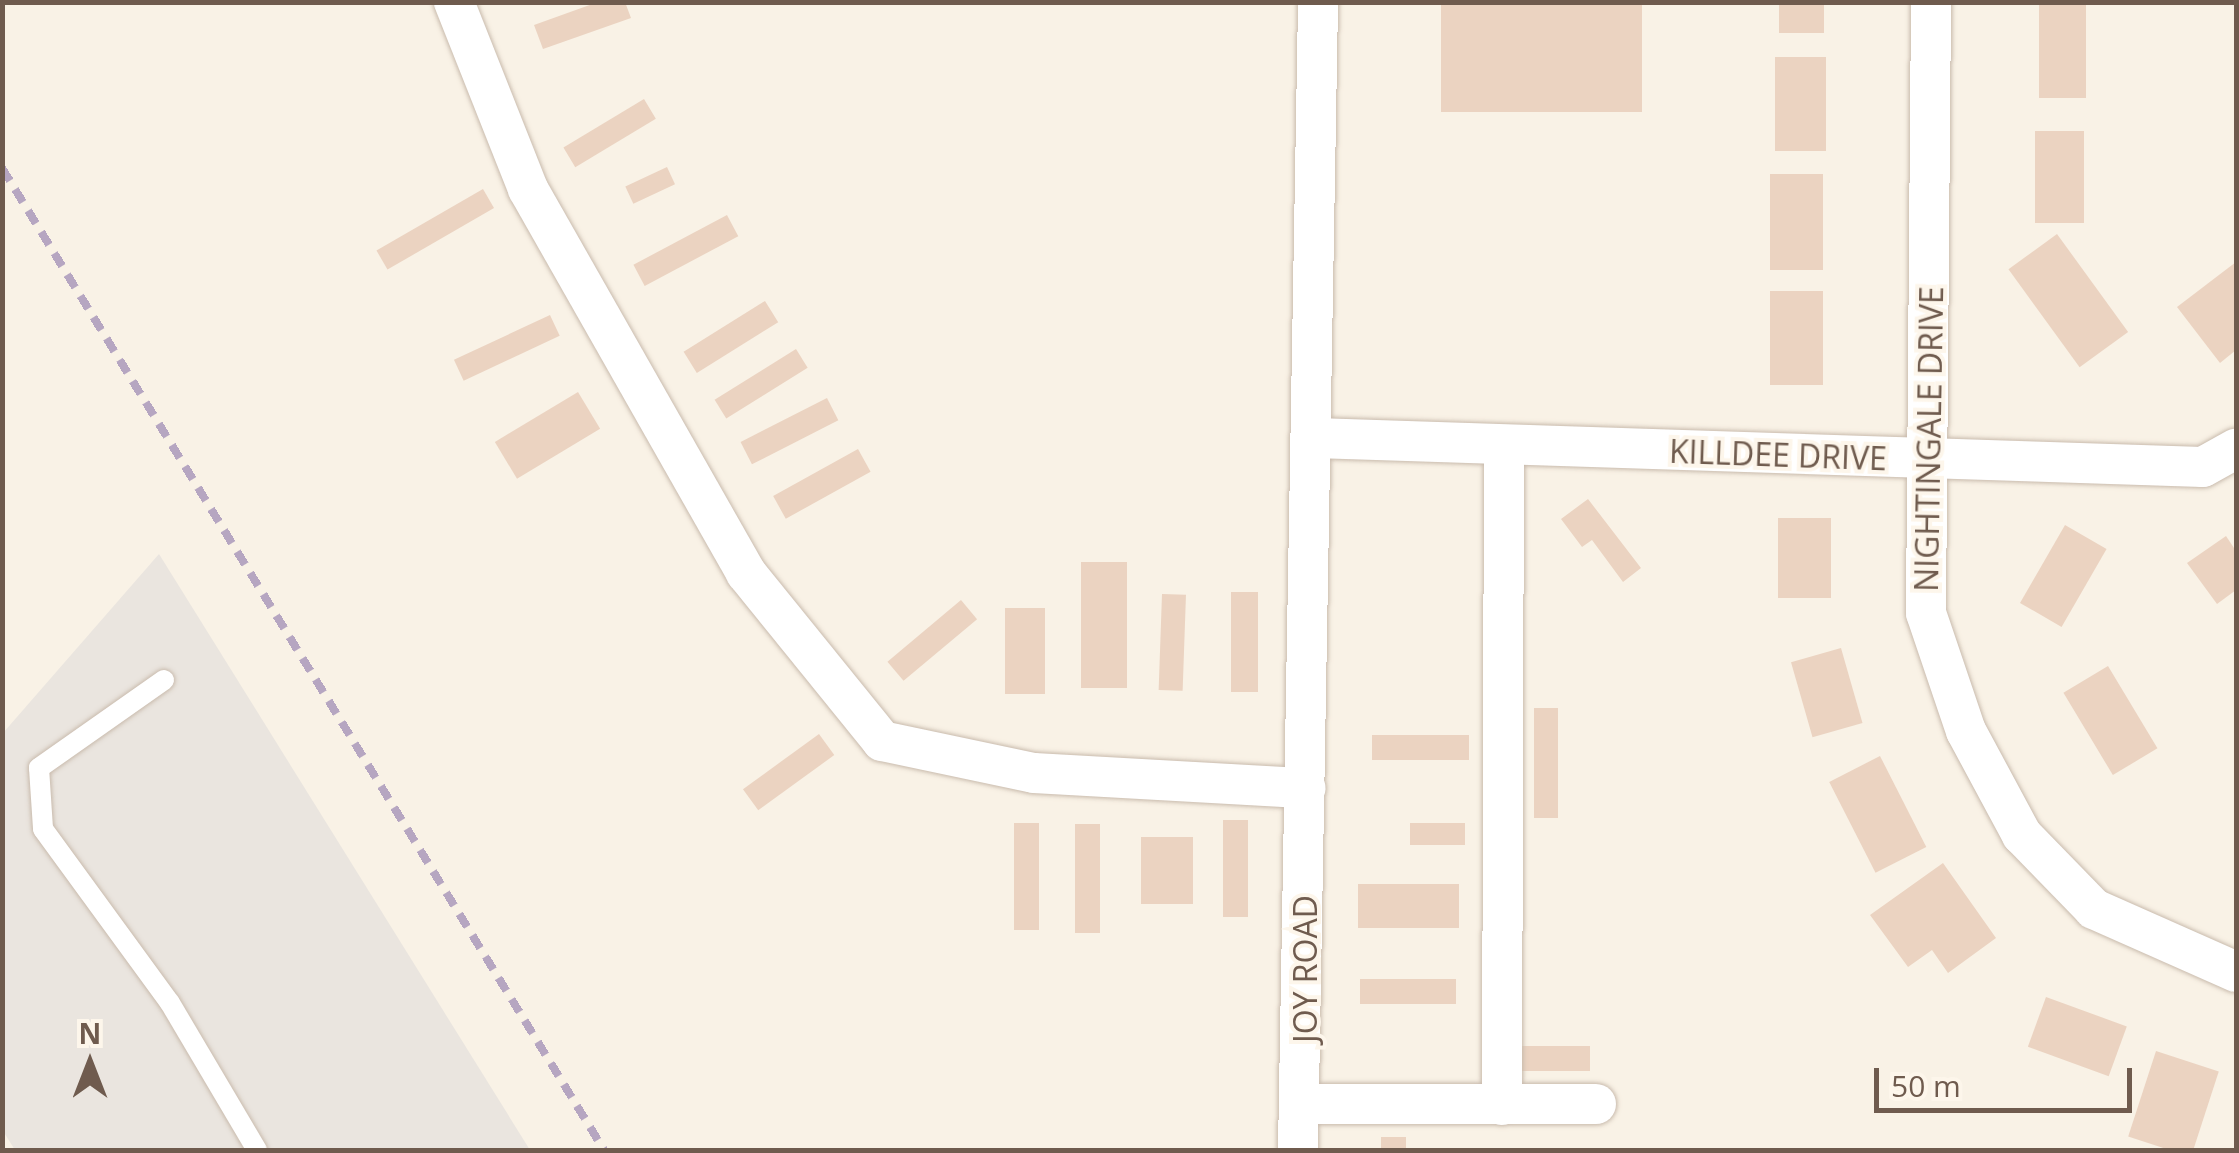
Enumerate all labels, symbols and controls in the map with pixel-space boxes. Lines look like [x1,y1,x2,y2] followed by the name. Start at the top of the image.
[1907,286,1951,592] street label: NIGHTINGALE DRIVE
[1668,432,1888,478] street label: KILLDEE DRIVE
[1286,895,1324,1043] street label: JOY ROAD
[40,1013,140,1113] north arrow
[79,1014,101,1052] text: N
[1879,1048,2136,1110] scale bar
[1891,1065,1961,1106] text: 50 m

